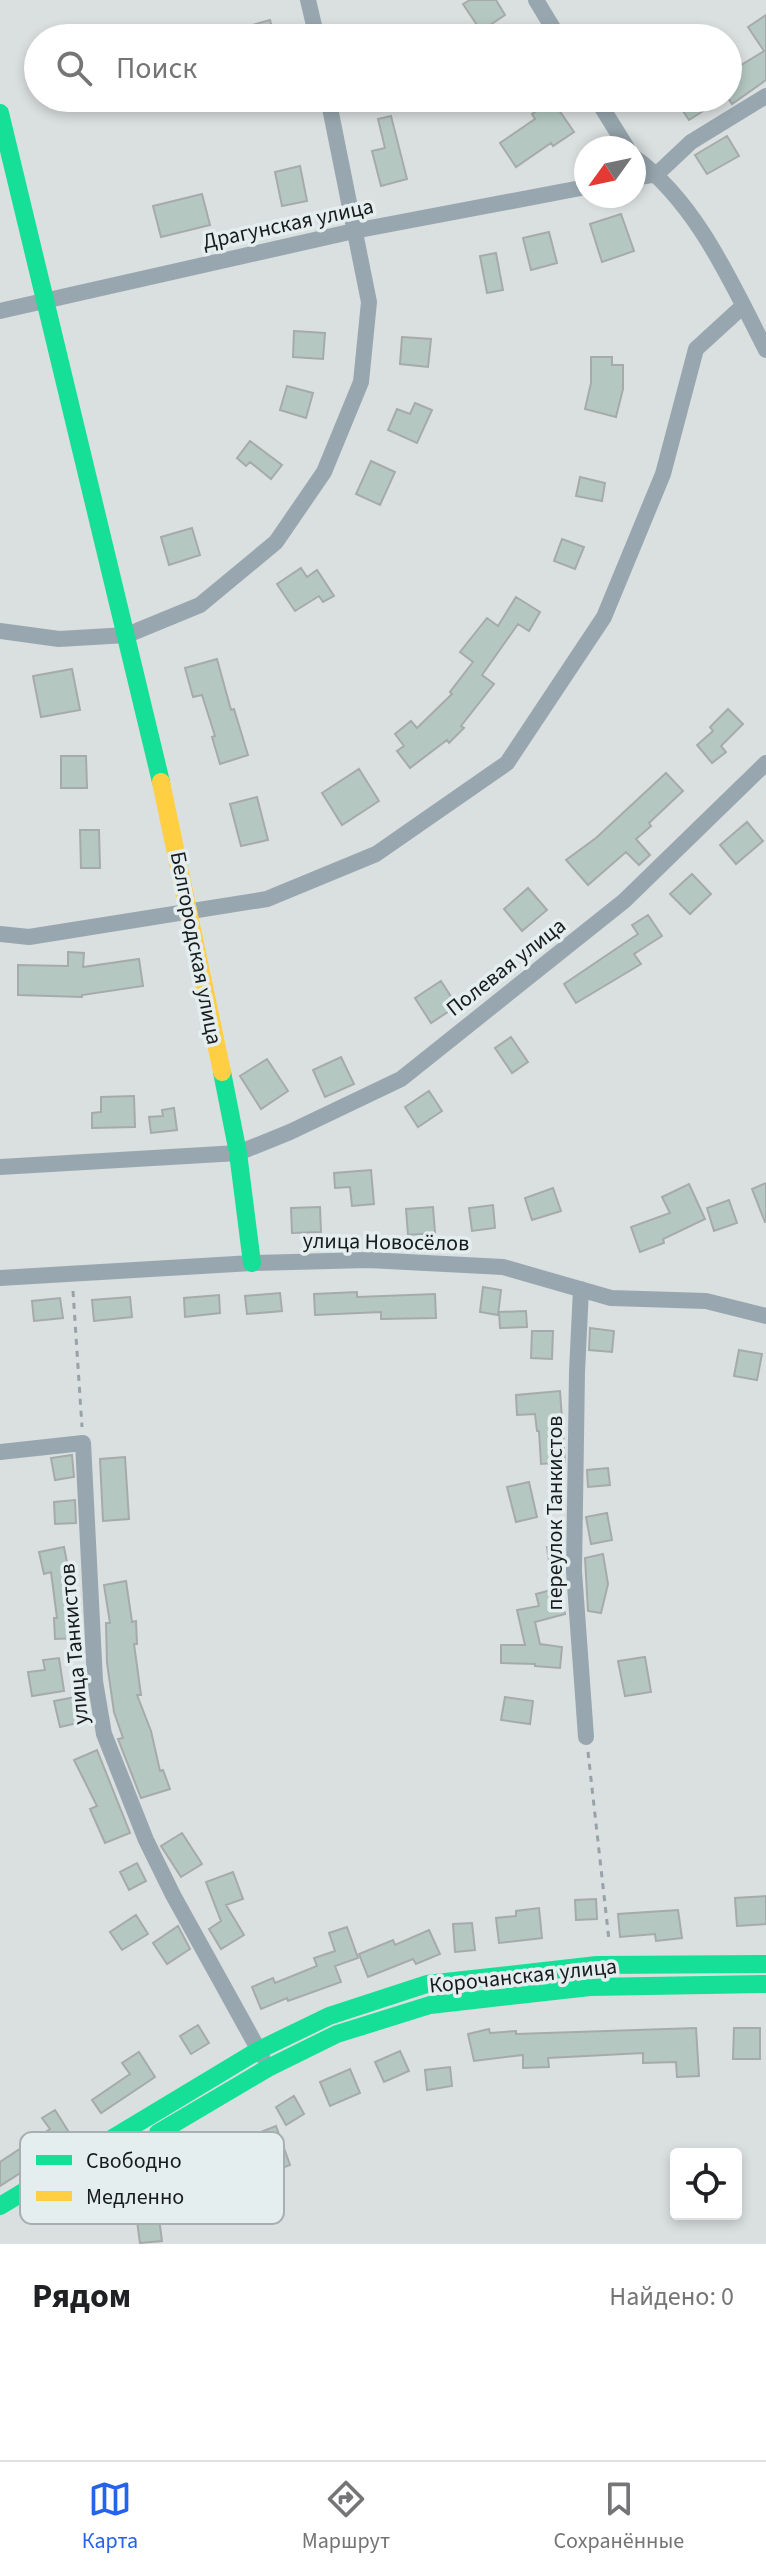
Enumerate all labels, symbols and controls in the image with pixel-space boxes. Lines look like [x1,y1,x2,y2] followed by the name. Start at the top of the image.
[24,24,742,112] search box
[52,46,96,90] icon: search
[116,47,197,90] text: Поиск
[574,136,646,208] north arrow
[200,190,376,258] street label: Драгунская улица
[162,849,230,1047] street label: Белгородская улица
[439,910,573,1024] street label: Полевая улица
[302,1225,470,1259] street label: улица Новосёлов
[539,1415,571,1611] street label: переулок Танкистов
[51,1562,97,1726] street label: улица Танкистов
[428,1950,618,2002] street label: Корочанская улица
[20,2132,284,2224] legend
[86,2145,182,2177] text: Свободно
[670,2148,742,2220] map controls
[670,2148,742,2220] button: locate
[86,2181,184,2213] text: Медленно
[32,2272,131,2321] text: Рядом
[609,2278,734,2315] text: Найдено: 0
[82,2477,138,2557] tab: Карта
[302,2477,390,2557] tab: Маршрут
[554,2477,684,2557] tab: Сохранённые

